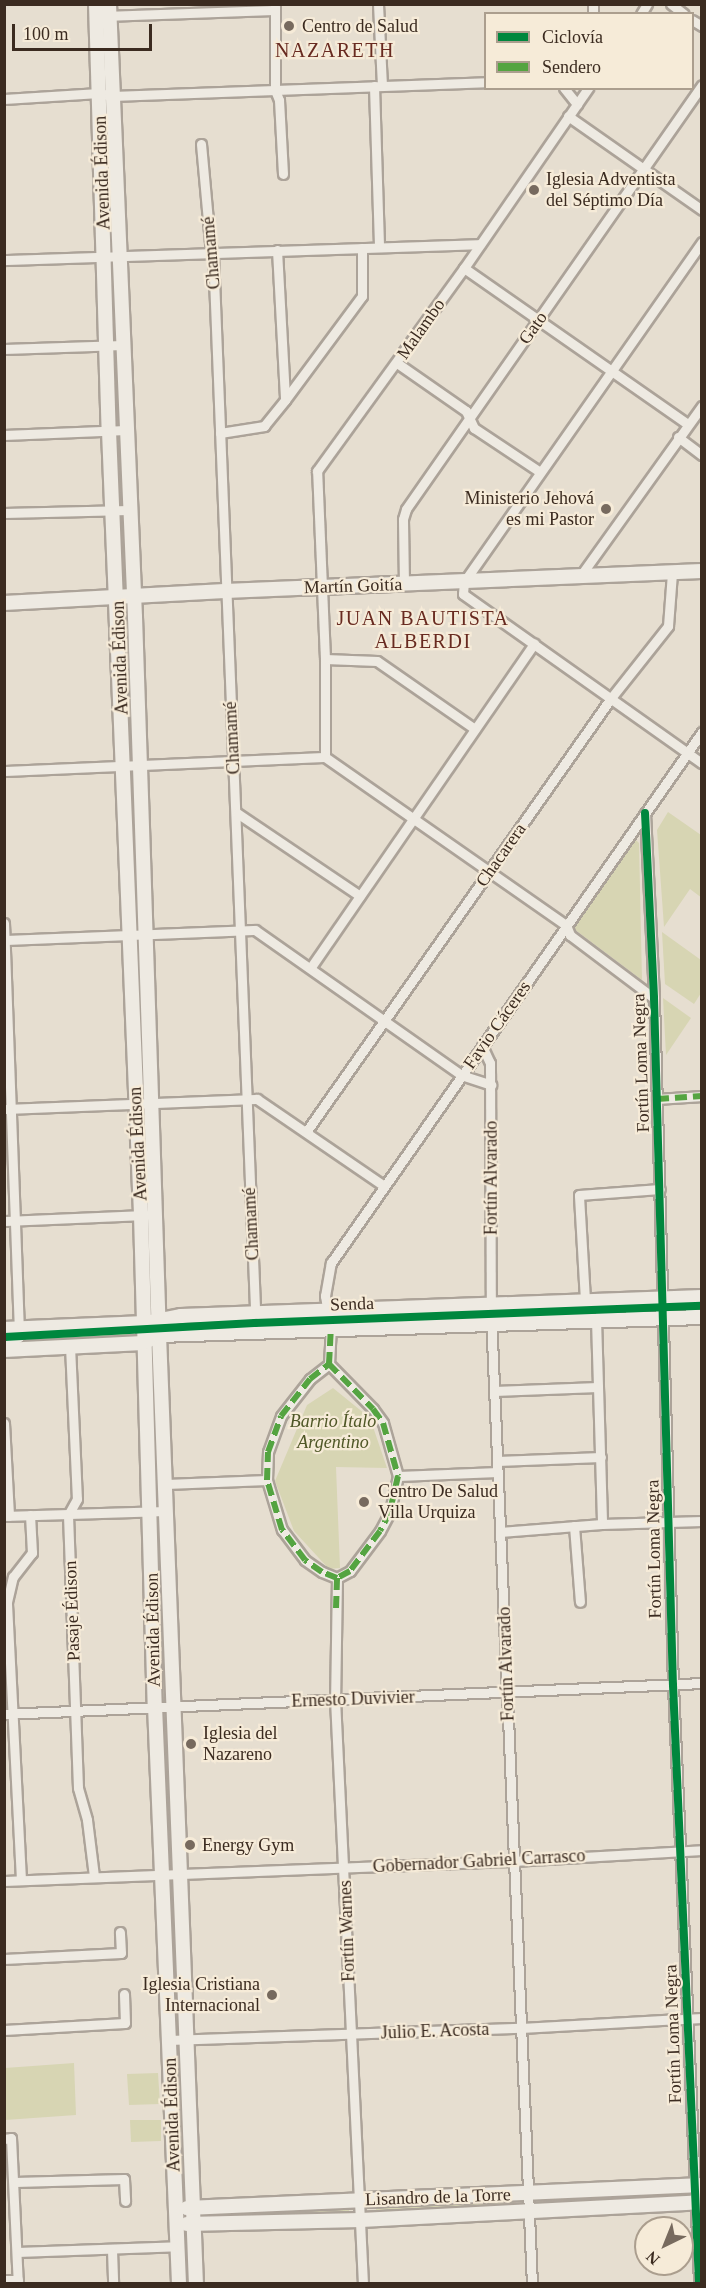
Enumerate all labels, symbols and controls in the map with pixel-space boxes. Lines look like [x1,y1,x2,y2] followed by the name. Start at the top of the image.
[15,12,154,50] scale bar
[484,12,694,90] legend
[302,15,418,37] place label: Centro de Salud
[280,17,298,35] marker: Centro de Salud
[23,24,69,44] text: 100 m
[542,27,603,47] text: Ciclovía
[275,38,395,62] district label: NAZARETH
[542,57,601,77] text: Sendero
[89,116,115,230] street label: Avenida Édison
[546,169,676,212] place label: Iglesia Adventista del Séptimo Día
[527,183,541,197] marker: Iglesia Adventista del Séptimo Día
[197,216,225,290] street label: Chamamé
[392,295,450,363] street label: Malambo
[514,307,552,349] street label: Gato
[465,488,594,530] place label: Ministerio Jehová es mi Pastor
[599,502,613,516] marker: Ministerio Jehová es mi Pastor
[303,573,403,599] street label: Martín Goitía
[107,601,133,715] street label: Avenida Édison
[337,606,509,653] district label: JUAN BAUTISTA ALBERDI
[219,701,245,775] street label: Chamamé
[471,819,531,891] street label: Chacarera
[459,977,535,1073] street label: Favio Cáceres
[628,993,654,1133] street label: Fortín Loma Negra
[124,1086,152,1202] street label: Avenida Édison
[480,1120,502,1236] street label: Fortín Alvarado
[238,1187,264,1261] street label: Chamamé
[330,1292,374,1316] street label: Senda
[290,1411,376,1454] park label: Barrio Ítalo Argentino
[642,1479,666,1619] street label: Fortín Loma Negra
[378,1481,498,1524] place label: Centro De Salud Villa Urquiza
[355,1493,373,1511] marker: Centro De Salud Villa Urquiza
[59,1560,85,1662] street label: Pasaje Édison
[141,1573,165,1687] street label: Avenida Édison
[493,1606,519,1722] street label: Fortín Alvarado
[291,1686,415,1712] street label: Ernesto Duvivier
[203,1723,277,1766] place label: Iglesia del Nazareno
[184,1737,198,1751] marker: Iglesia del Nazareno
[202,1834,294,1856] place label: Energy Gym
[183,1838,197,1852] marker: Energy Gym
[372,1845,586,1877] street label: Gobernador Gabriel Carrasco
[334,1880,360,1982] street label: Fortín Warnes
[660,1964,686,2104] street label: Fortín Loma Negra
[143,1974,260,2016] place label: Iglesia Cristiana Internacional
[265,1988,279,2002] marker: Iglesia Cristiana Internacional
[380,2018,490,2044] street label: Julio E. Acosta
[159,2058,185,2172] street label: Avenida Édison
[365,2184,511,2210] street label: Lisandro de la Torre
[634,2216,694,2276] north arrow
[643,2248,663,2268] text: N

